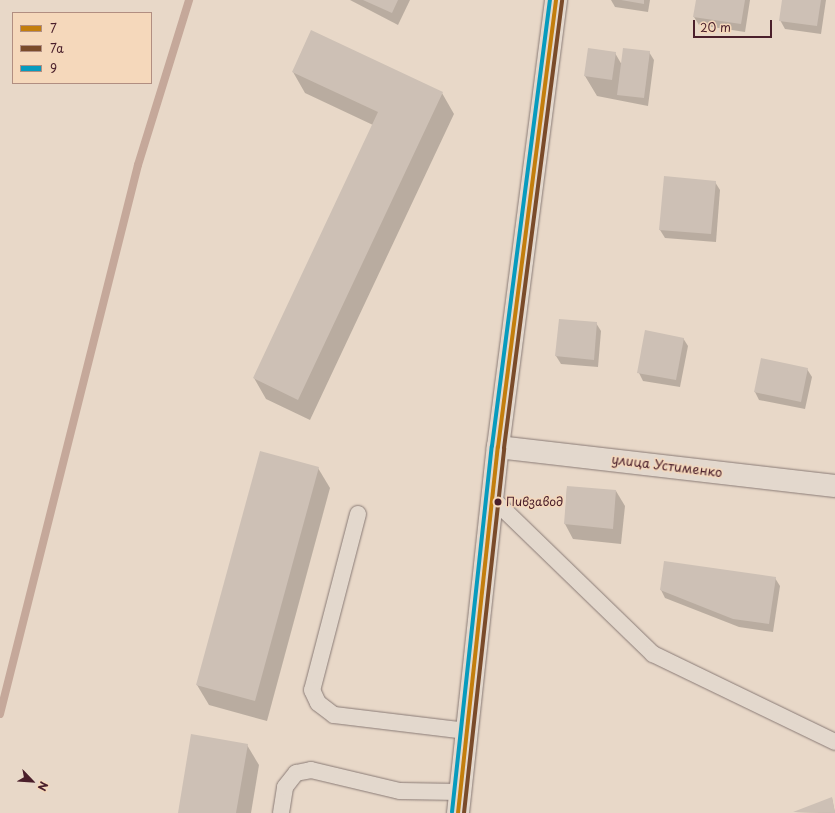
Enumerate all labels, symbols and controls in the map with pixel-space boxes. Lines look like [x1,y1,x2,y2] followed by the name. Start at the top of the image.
[12,12,152,84] legend
[695,12,774,38] scale bar
[700,18,731,36] text: 20 m
[50,19,57,37] text: 7
[50,39,64,57] text: 7а
[50,59,57,77] text: 9
[610,451,724,481] street label: улица Устименко
[506,495,563,509] place label: Пивзавод
[493,497,503,507] marker: Пивзавод
[12,761,52,801] north arrow
[34,779,53,794] text: N

